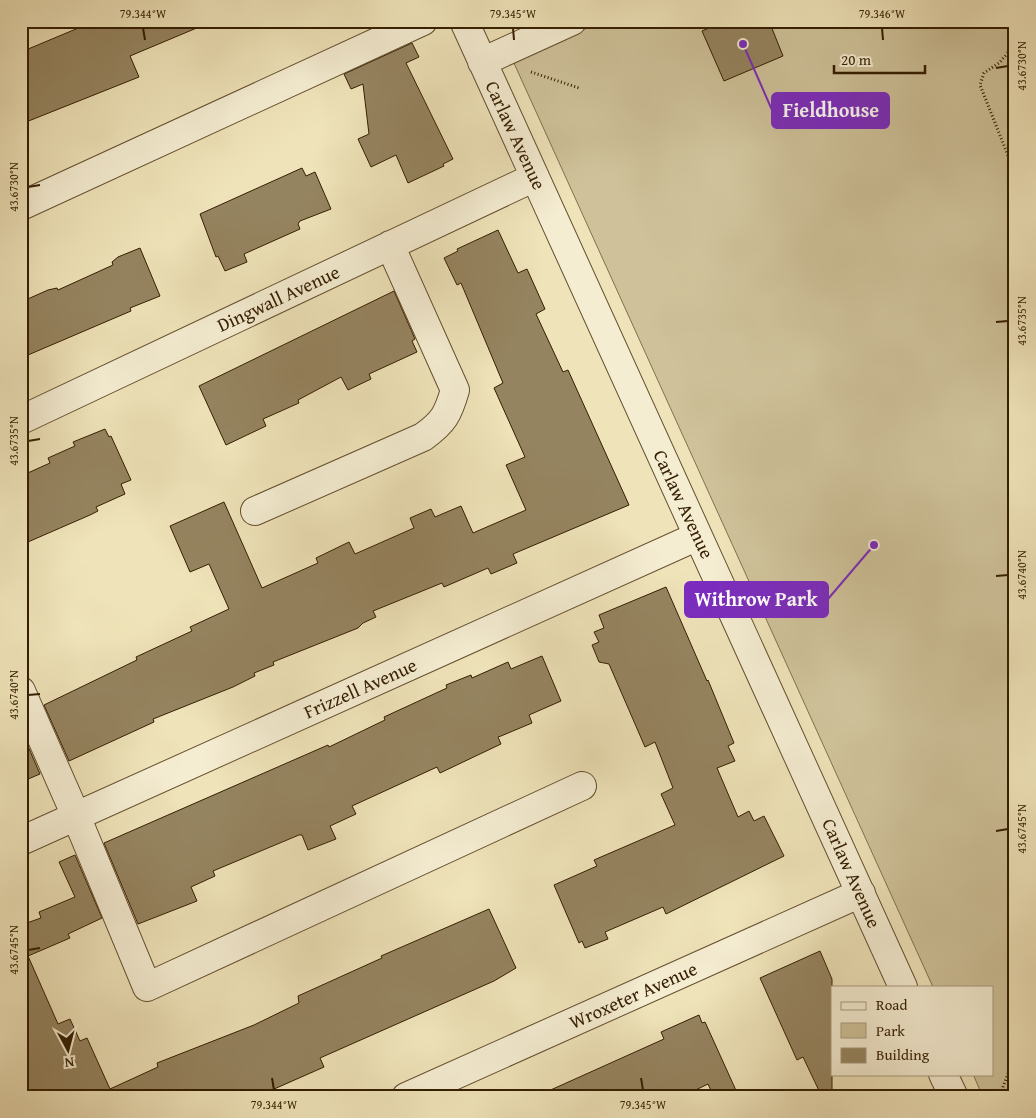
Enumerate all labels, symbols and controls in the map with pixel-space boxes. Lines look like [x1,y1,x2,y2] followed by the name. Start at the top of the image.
[120,5,167,22] text: 79.344°W
[490,5,537,22] text: 79.345°W
[859,5,906,22] text: 79.346°W
[1013,41,1030,91] text: 43.6730°N
[834,42,925,74] scale bar
[841,49,872,70] text: 20 m
[479,76,553,194] street label: Carlaw Avenue
[772,93,889,128] callout: Fieldhouse
[783,95,879,124] text: Fieldhouse
[5,162,22,212] text: 43.6730°N
[212,257,344,339] street label: Dingwall Avenue
[1013,296,1030,346] text: 43.6735°N
[5,416,22,466] text: 43.6735°N
[647,445,721,563] street label: Carlaw Avenue
[1013,550,1030,600] text: 43.6740°N
[685,582,828,617] callout: Withrow Park
[694,584,818,613] text: Withrow Park
[299,651,421,725] street label: Frizzell Avenue
[5,670,22,720] text: 43.6740°N
[1013,804,1030,854] text: 43.6745°N
[815,814,889,932] street label: Carlaw Avenue
[5,925,22,975] text: 43.6745°N
[565,954,701,1036] street label: Wroxeter Avenue
[831,986,994,1076] legend
[876,994,907,1015] text: Road
[876,1020,905,1041] text: Park
[42,1026,92,1076] north arrow
[876,1044,930,1065] text: Building
[63,1052,75,1073] text: N
[251,1096,298,1113] text: 79.344°W
[620,1096,667,1113] text: 79.345°W

